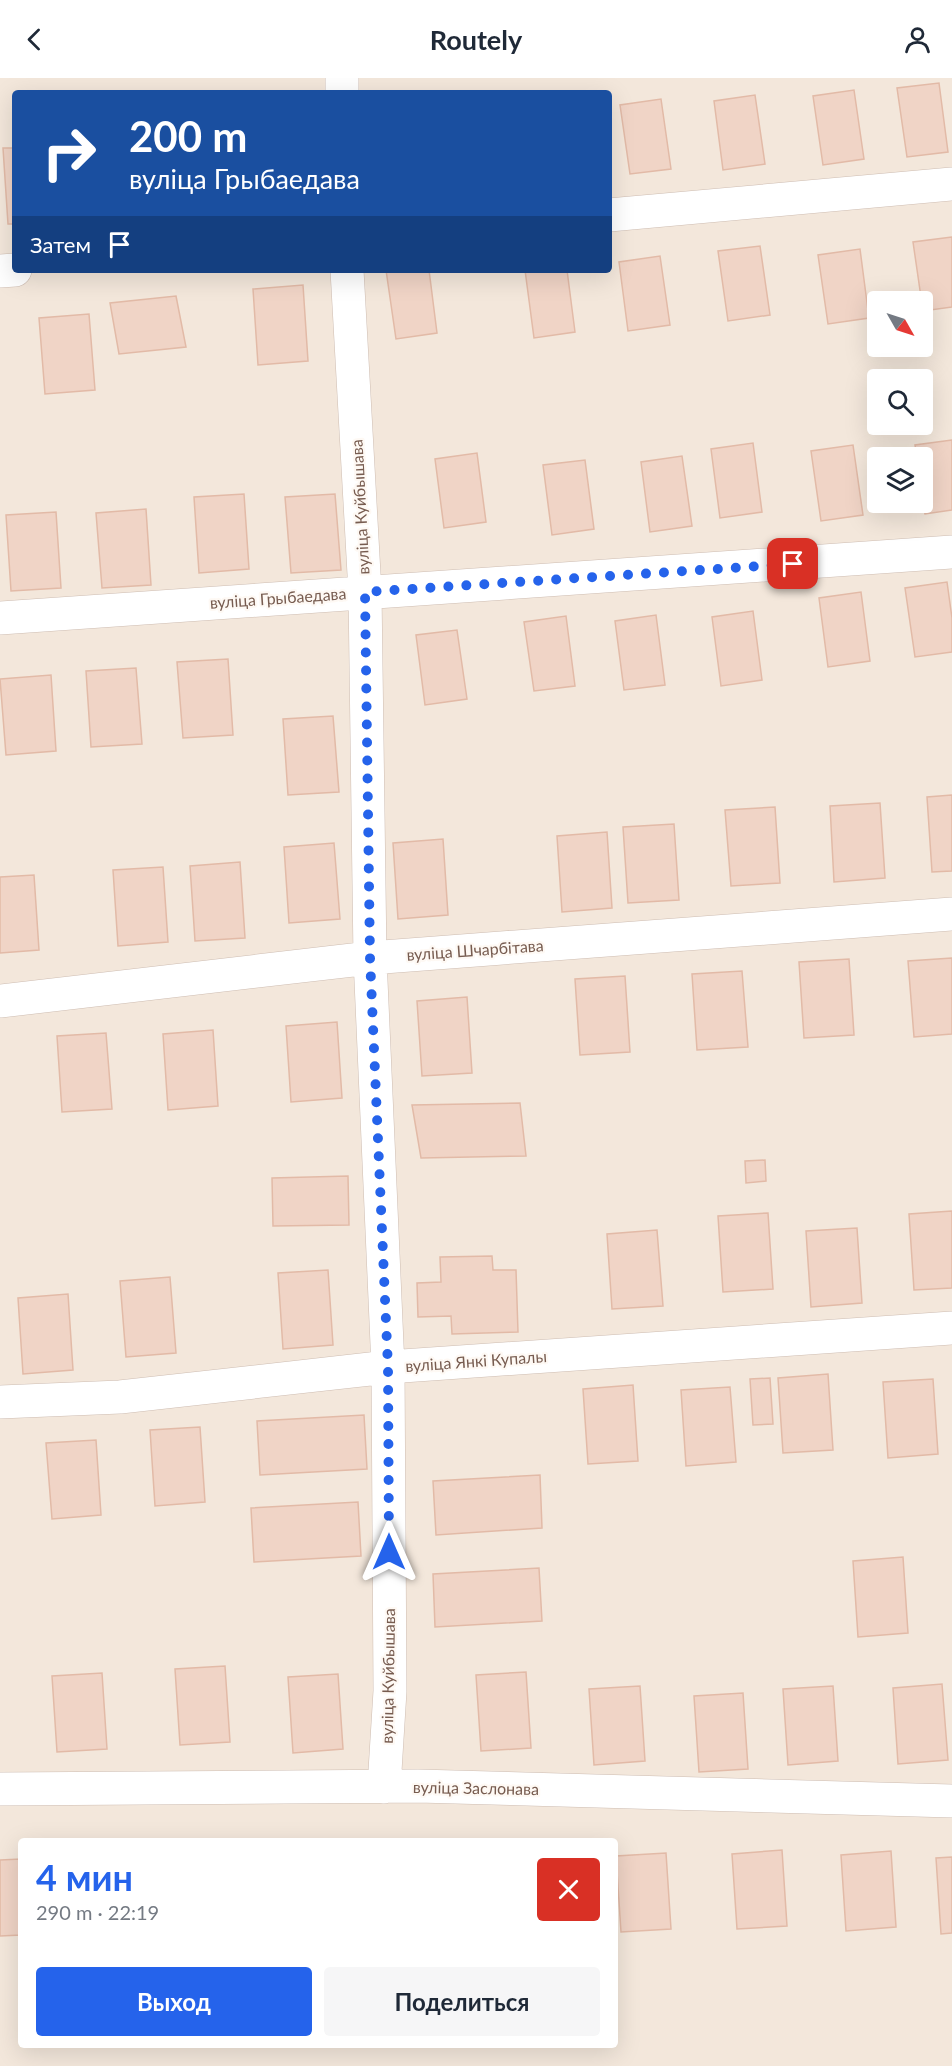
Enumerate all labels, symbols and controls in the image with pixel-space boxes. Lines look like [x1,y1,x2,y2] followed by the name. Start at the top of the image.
[18,23,51,56] icon: back
[430,23,522,56] text: Routely
[901,23,934,56] icon: person
[129,111,247,161] text: 200 m
[30,114,108,192] icon: right
[129,162,360,195] text: вуліца Грыбаедава
[103,228,136,261] icon: arrive
[30,231,91,258] text: Затем
[867,291,933,357] north arrow
[867,291,933,513] map controls
[867,369,933,435] button: search
[346,439,373,575] street label: вуліца Куйбышава
[867,447,933,513] button: layers
[767,538,818,589] pin
[776,547,809,580] icon: arrive
[209,583,347,612] street label: вуліца Грыбаедава
[406,935,544,964] street label: вуліца Шчарбітава
[405,1346,547,1375] street label: вуліца Янкі Купалы
[357,1520,421,1584] position arrow
[377,1608,398,1744] street label: вуліца Куйбышава
[413,1777,539,1798] street label: вуліца Заслонава
[36,1855,133,1899] text: 4 мин
[537,1858,600,1921] button: close
[36,1900,159,1924] text: 290 m · 22:19
[36,1967,312,2036] button: Выход
[324,1967,600,2036] button: Поделиться

